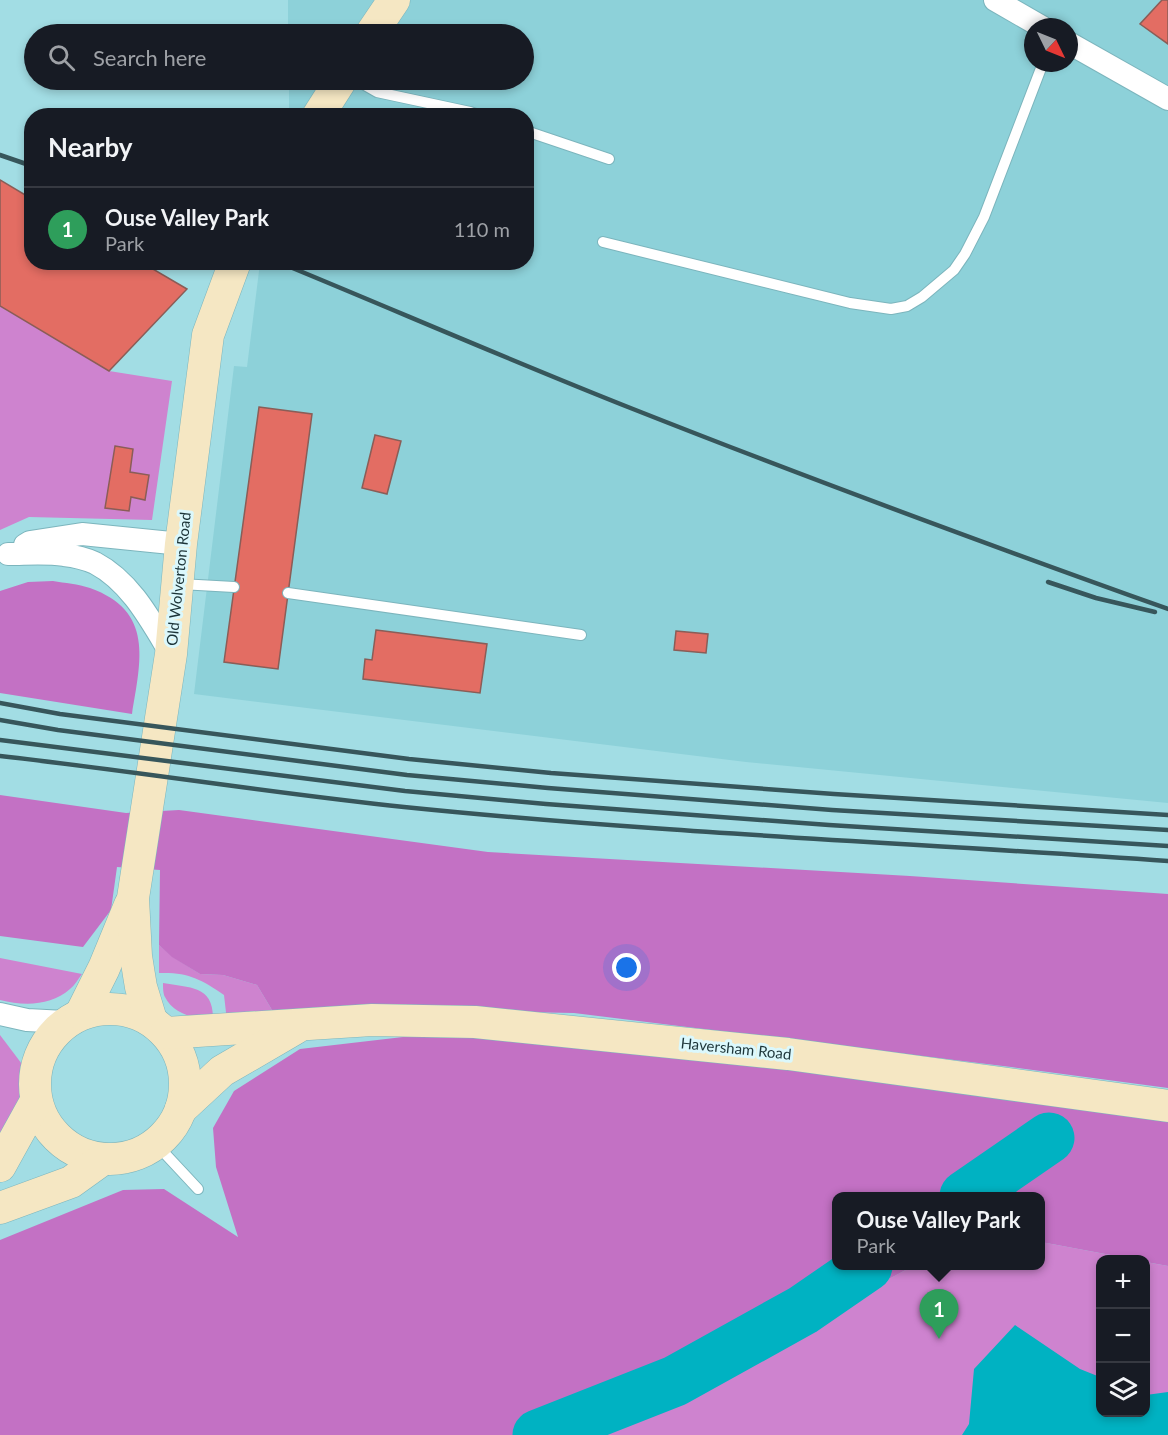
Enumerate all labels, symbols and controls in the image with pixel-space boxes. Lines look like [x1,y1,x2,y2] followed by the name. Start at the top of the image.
[1024,18,1078,72] north arrow
[24,24,534,90] search box
[45,41,78,74] icon: search
[93,44,206,71] text: Search here
[48,131,133,163] text: Nearby
[105,204,269,231] text: Ouse Valley Park
[62,217,73,241] text: 1
[454,217,510,241] text: 110 m
[105,231,144,255] text: Park
[162,511,194,647] street label: Old Wolverton Road
[612,953,641,982] your location
[680,1033,792,1063] street label: Haversham Road
[832,1192,1045,1270] popup
[857,1206,1020,1233] text: Ouse Valley Park
[857,1233,896,1257] text: Park
[1096,1255,1150,1417] map controls
[1096,1255,1150,1309] button: +
[920,1290,958,1339] pin: 1
[1096,1309,1150,1363] button: −
[1096,1363,1150,1417] button: layers

